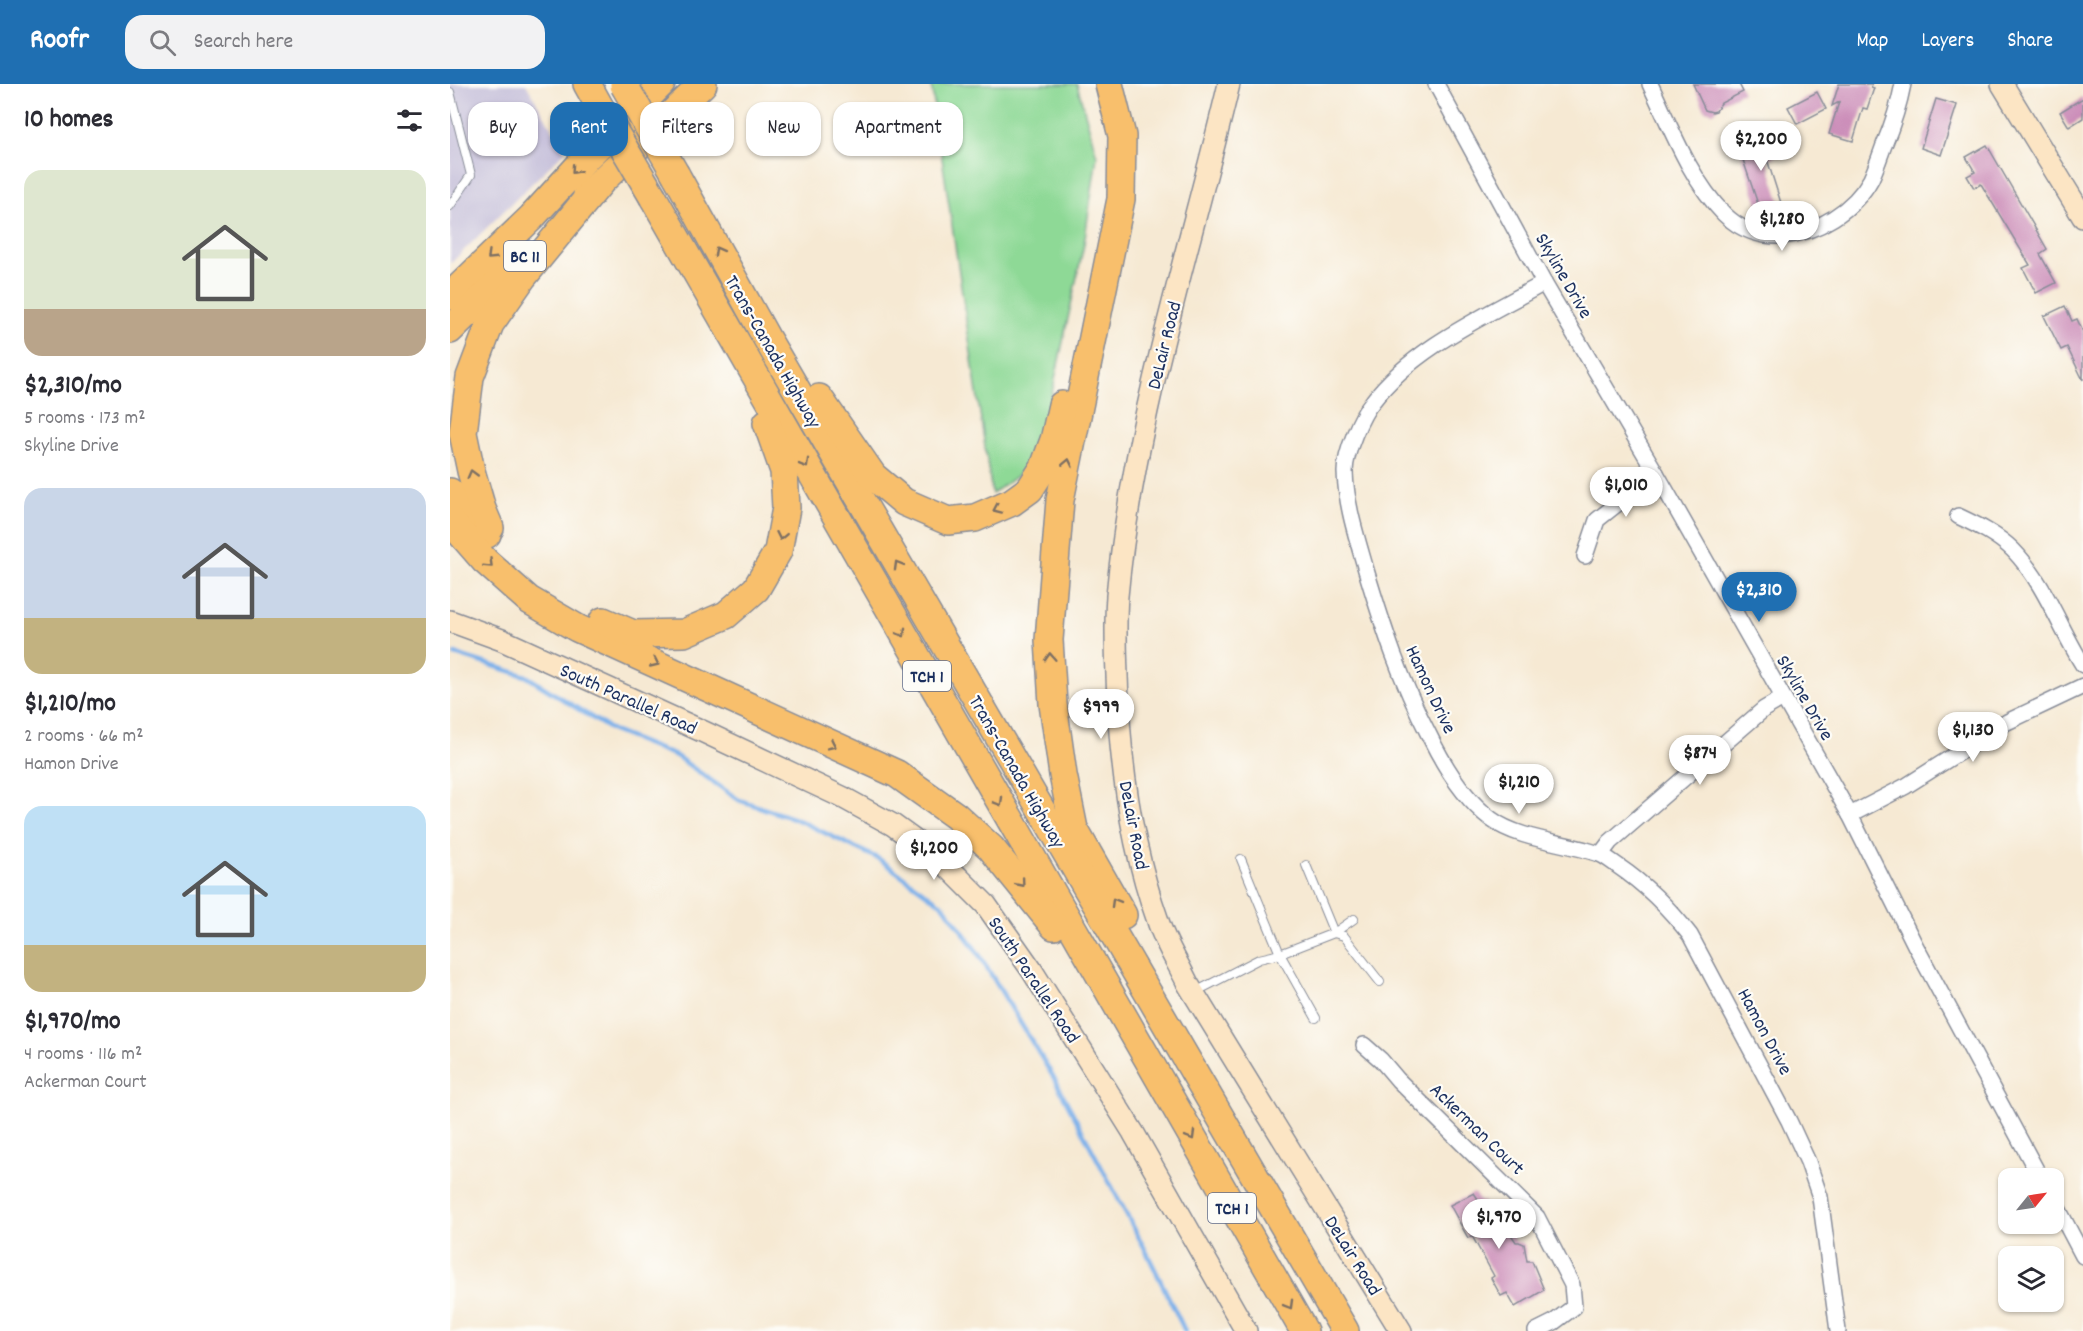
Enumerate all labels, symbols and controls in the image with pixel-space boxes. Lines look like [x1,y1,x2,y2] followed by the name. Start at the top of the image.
[125,15,545,69] search box
[30,22,89,62] text: Roofr
[146,26,179,59] icon: search
[194,27,293,58] text: Search here
[1857,27,1888,57] text: Map
[1921,27,1974,57] text: Layers
[2007,27,2053,57] text: Share
[24,102,114,139] text: 10 homes
[468,102,538,156] chip: Buy
[550,102,628,156] chip: Rent
[640,102,734,156] chip: Filters
[746,102,821,156] chip: New
[833,102,963,156] chip: Apartment
[393,104,426,137] icon: filters
[1712,121,1810,172] pin: $2,200
[1734,126,1788,154] text: $2,200
[572,163,583,174] one-way arrow
[1733,201,1831,252] pin: $1,280
[1759,206,1805,234] text: $1,280
[171,209,279,317] icon: home
[1527,228,1598,325] street label: Skyline Drive
[504,241,546,271] road number: BC 11
[714,247,725,257] one-way arrow
[488,249,499,260] one-way arrow
[716,271,827,435] street label: Trans-Canada Highway
[1141,299,1190,393] street label: DeLair Road
[24,368,122,405] text: $2,310/mo
[24,405,145,433] text: 5 rooms · 173 m²
[24,433,119,461] text: Skyline Drive
[798,458,810,468] one-way arrow
[1061,458,1074,468] one-way arrow
[1577,467,1675,518] pin: $1,010
[466,469,479,479] one-way arrow
[1604,472,1648,500] text: $1,010
[992,501,1003,513] one-way arrow
[171,527,279,635] icon: home
[775,531,788,541] one-way arrow
[483,557,493,568] one-way arrow
[894,561,905,571] one-way arrow
[1710,572,1808,623] pin: $2,310
[1736,577,1782,605] text: $2,310
[895,627,906,637] one-way arrow
[1397,641,1462,739] street label: Hamon Drive
[1768,650,1839,747] street label: Skyline Drive
[1044,652,1057,661] one-way arrow
[649,656,660,668] one-way arrow
[555,658,701,744] street label: South Parallel Road
[903,661,951,691] road number: TCH 1
[24,686,116,723] text: $1,210/mo
[1065,689,1137,740] pin: $999
[960,691,1071,855] street label: Trans-Canada Highway
[1082,694,1120,722] text: $999
[1924,712,2022,763] pin: $1,130
[1952,717,1994,745] text: $1,130
[24,723,144,751] text: 2 rooms · 66 m²
[1664,735,1736,786] pin: $874
[826,737,837,749] one-way arrow
[1683,740,1717,768] text: $874
[24,751,119,779] text: Hamon Drive
[1470,764,1568,815] pin: $1,210
[1498,769,1540,797] text: $1,210
[1110,779,1154,872] street label: DeLair Road
[992,796,1003,806] one-way arrow
[885,830,983,881] pin: $1,200
[910,835,958,863] text: $1,200
[171,845,279,953] icon: home
[1014,876,1025,887] one-way arrow
[1111,898,1122,908] one-way arrow
[980,912,1085,1050] street label: South Parallel Road
[1729,984,1798,1081] street label: Hamon Drive
[24,1004,121,1041] text: $1,970/mo
[24,1041,142,1069] text: 4 rooms · 116 m²
[24,1069,147,1097] text: Ackerman Court
[1422,1078,1530,1183] street label: Ackerman Court
[1184,1130,1195,1141] one-way arrow
[1998,1168,2064,1234] north arrow
[1998,1168,2064,1312] map controls
[1208,1193,1256,1223] road number: TCH 1
[1450,1199,1548,1250] pin: $1,970
[1476,1204,1522,1232] text: $1,970
[1316,1211,1387,1302] street label: DeLair Road
[1998,1246,2064,1312] button: layers
[1281,1299,1293,1309] one-way arrow

